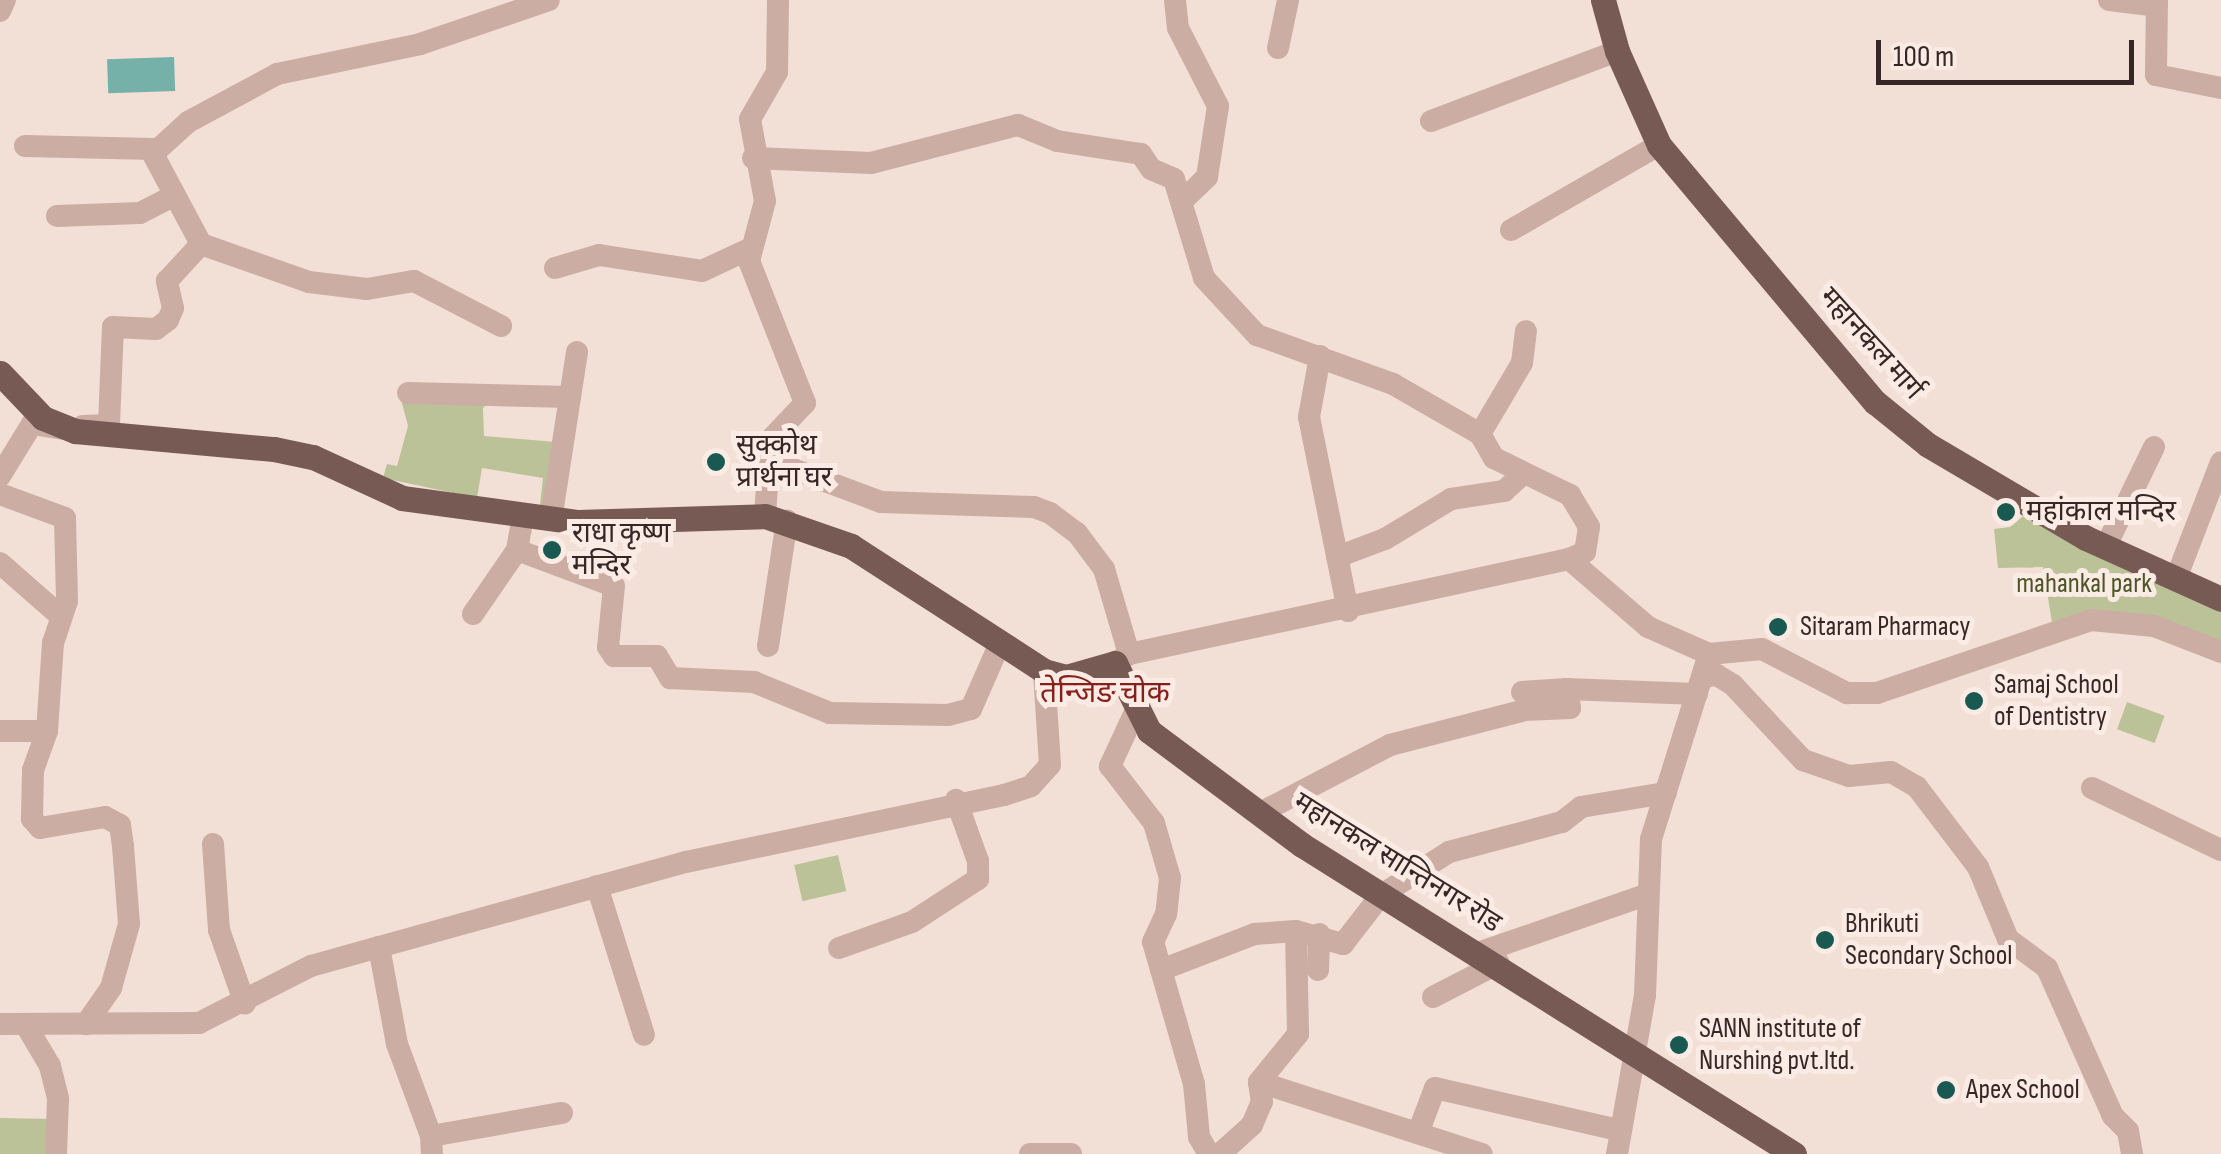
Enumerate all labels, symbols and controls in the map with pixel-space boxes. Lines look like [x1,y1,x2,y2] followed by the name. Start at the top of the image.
[1881,20,2138,82] scale bar
[1893,39,1954,75] text: 100 m
[1812,281,1930,407] street label: महानकल मार्ग
[736,429,832,495] place label: सुक्कोथ प्रार्थना घर
[705,451,727,473] marker: सुक्कोथ प्रार्थना घर
[2026,495,2176,529] place label: महांकाल मन्दिर
[1995,501,2017,523] marker: महांकाल मन्दिर
[572,517,670,583] place label: राधा कृष्ण मन्दिर
[541,539,563,561] marker: राधा कृष्ण मन्दिर
[2016,567,2152,601] park label: mahankal park
[1800,610,1970,644] place label: Sitaram Pharmacy
[1765,614,1791,640] marker: Sitaram Pharmacy
[1994,668,2119,734] place label: Samaj School of Dentistry
[1040,675,1170,711] district label: तेन्जिङ चोक
[1963,690,1985,712] marker: Samaj School of Dentistry
[1287,786,1507,940] street label: महानकल सान्तिनगर रोड
[1845,907,2013,973] place label: Bhrikuti Secondary School
[1814,929,1836,951] marker: Bhrikuti Secondary School
[1699,1012,1861,1078] place label: SANN institute of Nurshing pvt.ltd.
[1668,1034,1690,1056] marker: SANN institute of Nurshing pvt.ltd.
[1966,1073,2080,1107] place label: Apex School
[1935,1079,1957,1101] marker: Apex School

